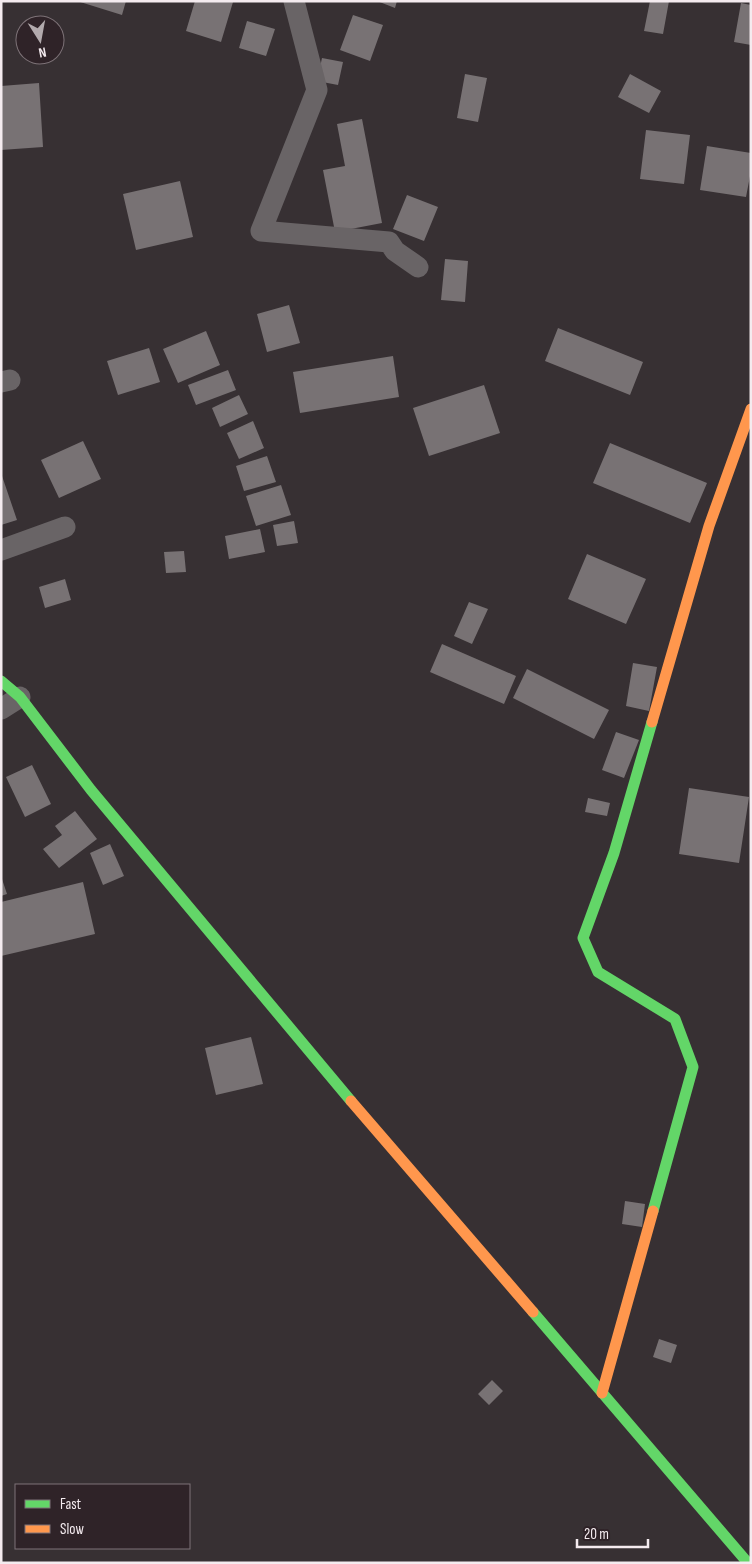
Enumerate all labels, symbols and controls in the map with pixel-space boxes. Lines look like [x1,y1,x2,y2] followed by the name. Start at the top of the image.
[15,15,65,65] north arrow
[37,43,48,61] text: N
[15,1484,190,1549] legend
[60,1495,82,1514] text: Fast
[577,1516,648,1548] scale bar
[60,1520,84,1539] text: Slow
[584,1525,609,1544] text: 20 m

